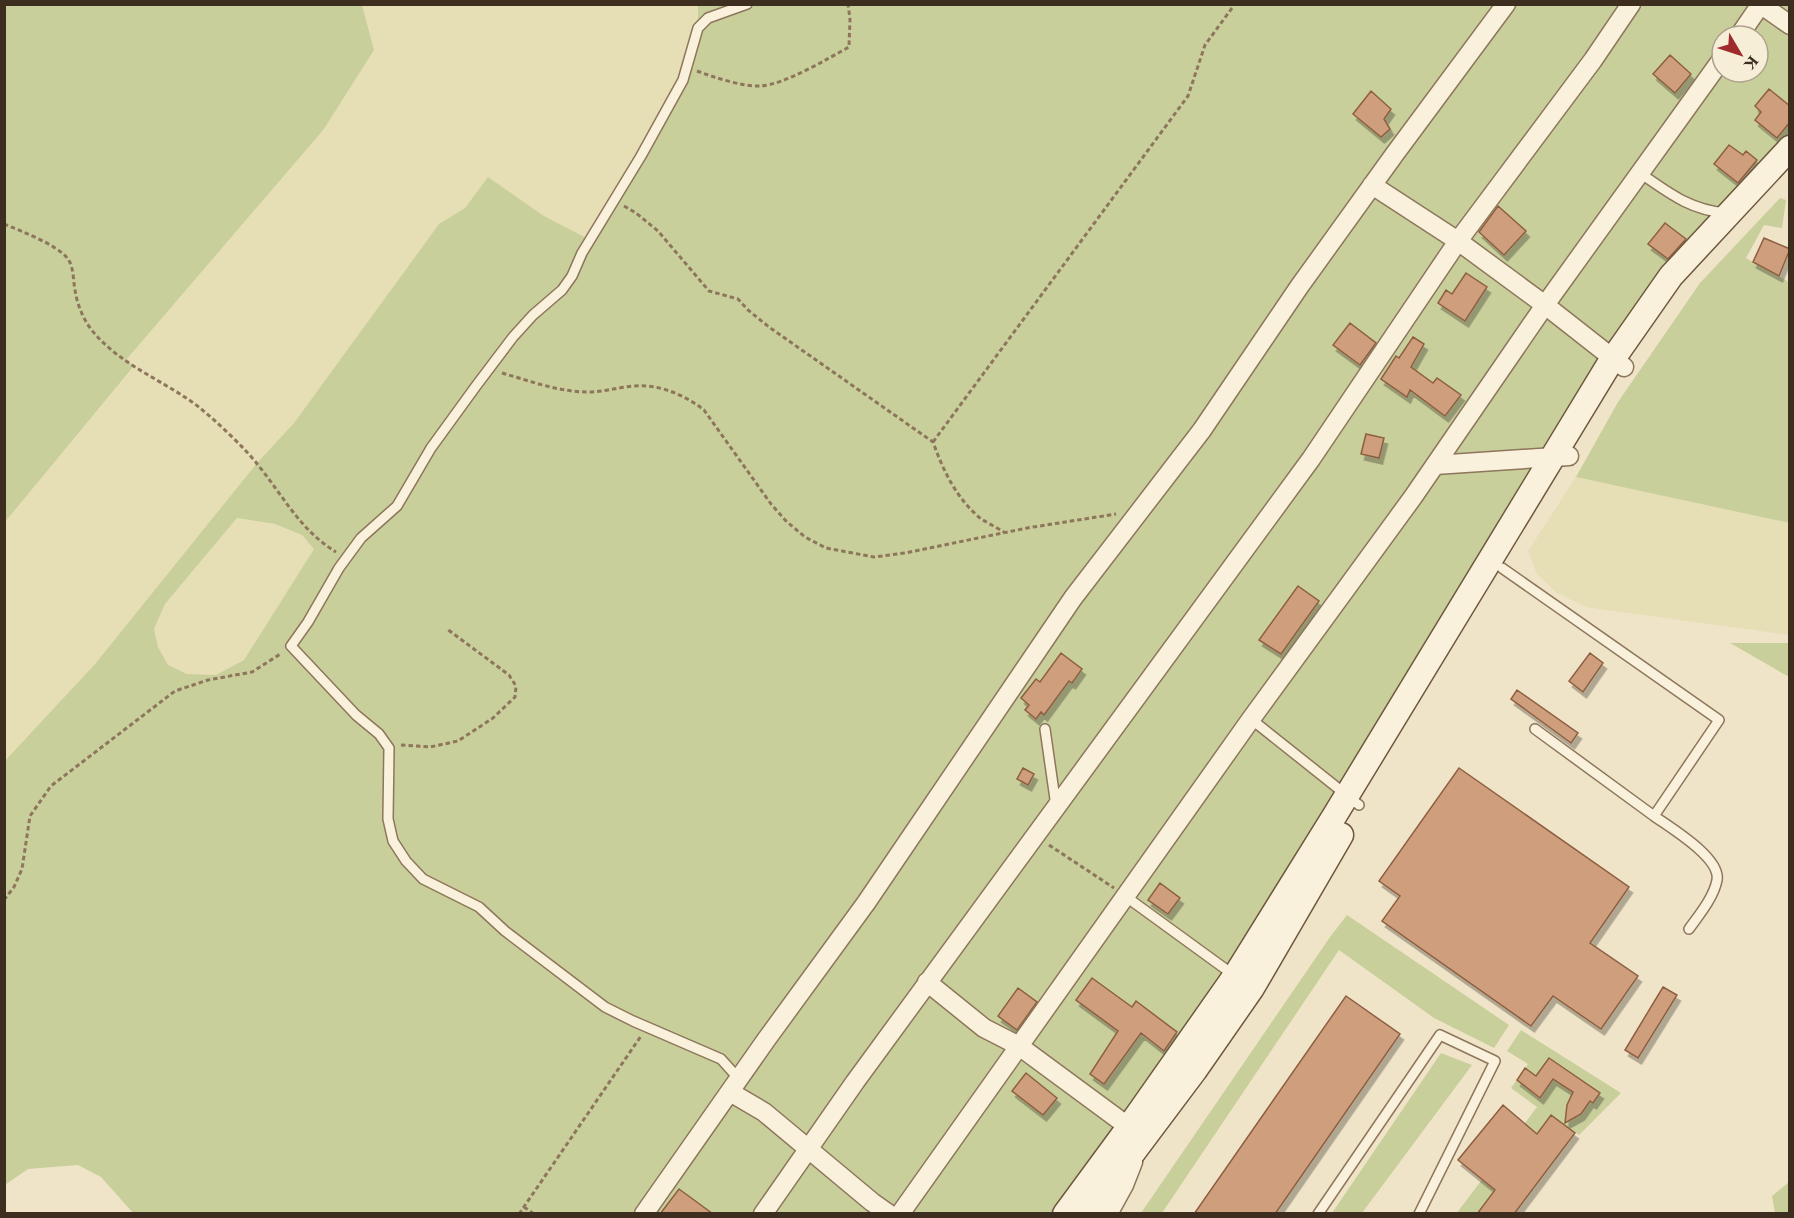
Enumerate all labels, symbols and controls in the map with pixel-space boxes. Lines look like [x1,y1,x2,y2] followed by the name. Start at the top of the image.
[1710,24,1770,84] north arrow
[1740,53,1762,74] text: K

